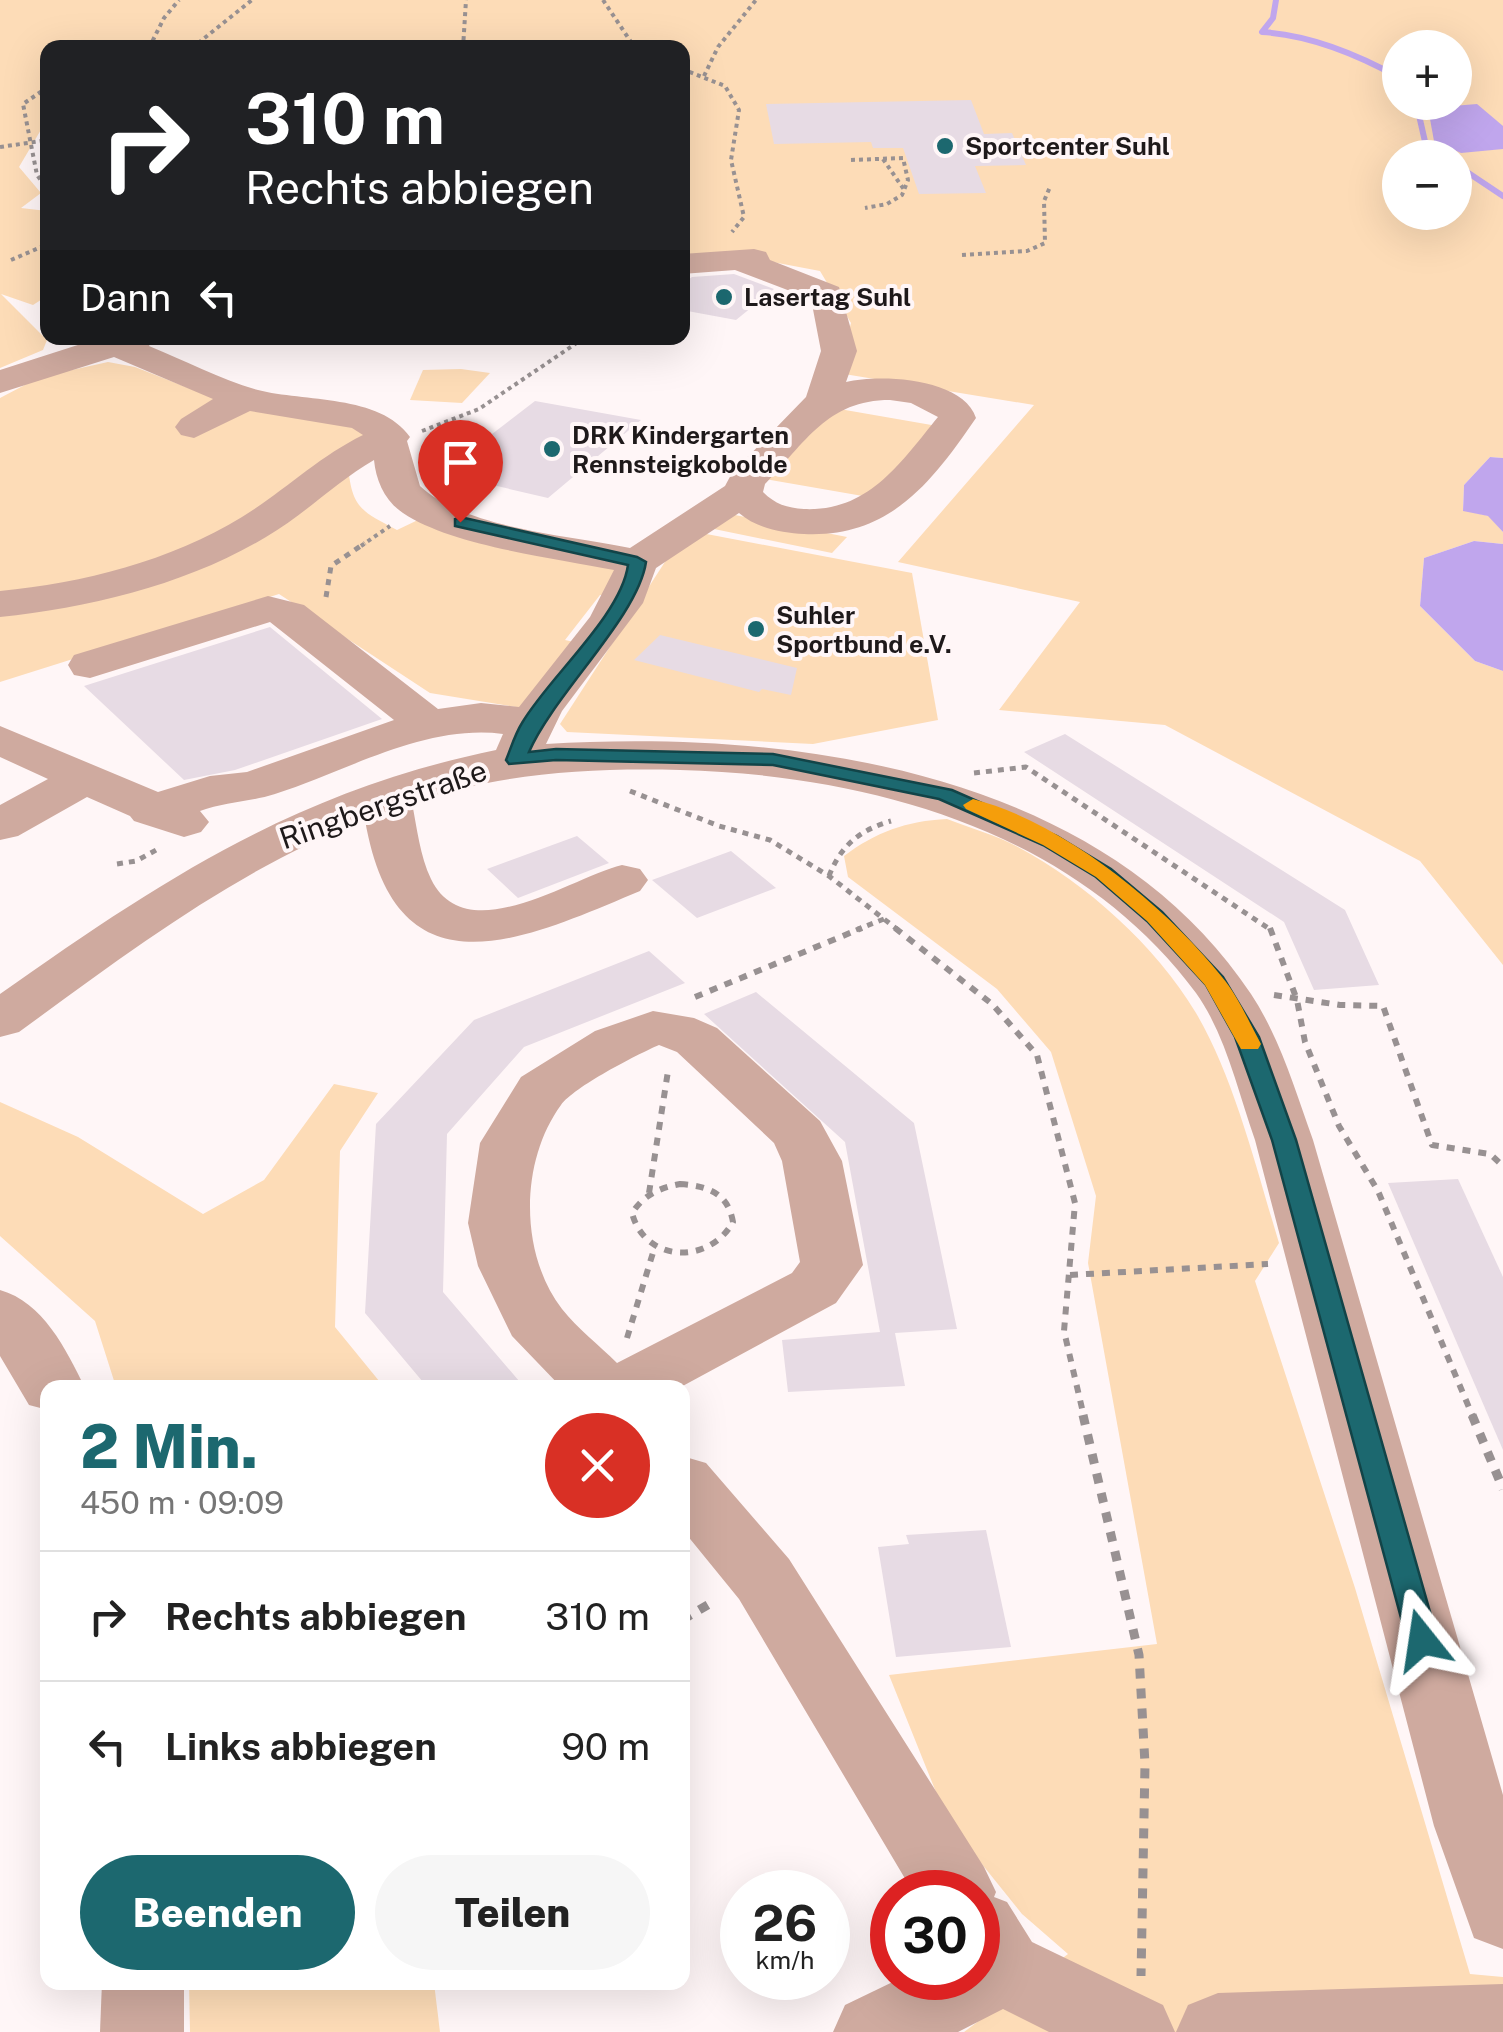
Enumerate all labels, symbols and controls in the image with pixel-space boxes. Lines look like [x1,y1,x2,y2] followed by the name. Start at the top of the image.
[1382,30,1472,230] map controls
[1382,30,1472,120] button: +
[245,77,445,160] text: 310 m
[80,80,210,210] icon: right
[965,131,1170,161] place label: Sportcenter Suhl
[934,135,956,157] marker: Sportcenter Suhl
[1382,140,1472,230] button: −
[245,161,594,214] text: Rechts abbiegen
[191,270,246,325] icon: left
[80,275,171,320] text: Dann
[744,282,911,312] place label: Lasertag Suhl
[713,286,735,308] marker: Lasertag Suhl
[418,420,503,523] pin
[572,420,789,479] place label: DRK Kindergarten Rennsteigkobolde
[433,435,488,490] icon: arrive
[541,438,563,460] marker: DRK Kindergarten Rennsteigkobolde
[776,600,952,659] place label: Suhler Sportbund e.V.
[745,618,767,640] marker: Suhler Sportbund e.V.
[275,752,491,856] street label: Ringbergstraße
[80,1411,258,1482] text: 2 Min.
[545,1413,650,1518] button: close
[80,1484,284,1521] text: 450 m · 09:09
[1370,1588,1474,1692] position arrow
[80,1589,135,1644] icon: right
[165,1594,467,1639] text: Rechts abbiegen
[545,1594,650,1639] text: 310 m
[80,1719,135,1774] icon: left
[165,1724,437,1769] text: Links abbiegen
[561,1724,650,1769] text: 90 m
[80,1855,355,1970] button: Beenden
[375,1855,650,1970] button: Teilen
[870,1870,1000,2000] speed limit sign: 30
[753,1893,817,1952] text: 26
[756,1945,814,1975] text: km/h

